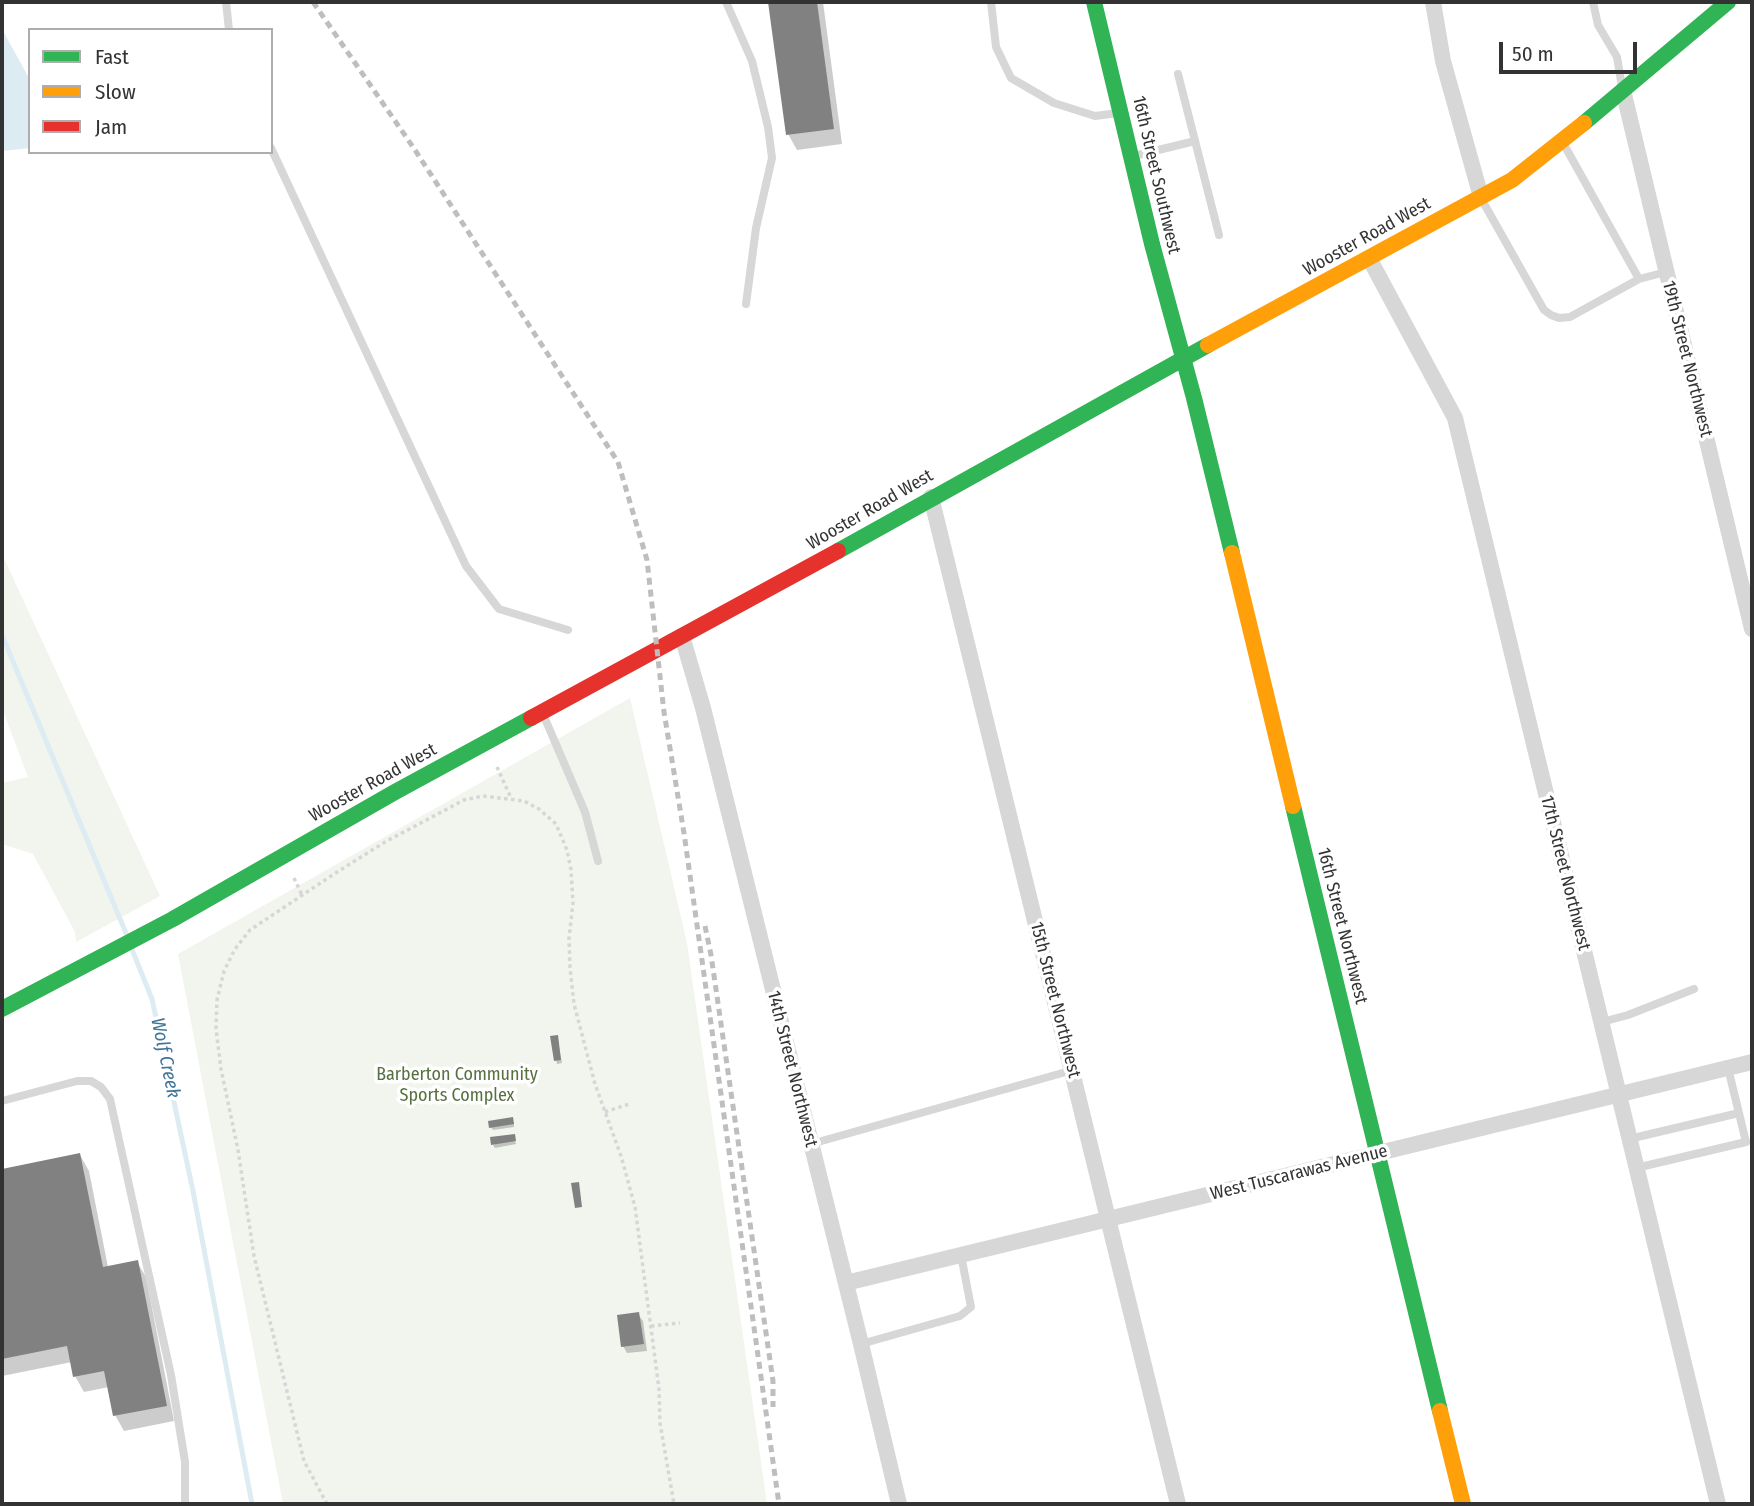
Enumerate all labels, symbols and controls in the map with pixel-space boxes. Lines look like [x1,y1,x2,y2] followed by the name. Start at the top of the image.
[28,28,273,154] legend
[1502,28,1640,72] scale bar
[1512,41,1554,67] text: 50 m
[95,44,129,70] text: Fast
[95,79,136,105] text: Slow
[1127,94,1185,256] street label: 16th Street Southwest
[95,114,127,140] text: Jam
[1300,193,1434,281] street label: Wooster Road West
[1657,279,1717,439] street label: 19th Street Northwest
[803,465,937,555] street label: Wooster Road West
[306,739,440,827] street label: Wooster Road West
[1535,793,1595,953] street label: 17th Street Northwest
[1312,846,1372,1006] street label: 16th Street Northwest
[1025,920,1085,1080] street label: 15th Street Northwest
[762,989,822,1149] street label: 14th Street Northwest
[145,1016,185,1100] water label: Wolf Creek
[376,1064,538,1106] park label: Barberton Community Sports Complex
[1208,1141,1390,1205] street label: West Tuscarawas Avenue

